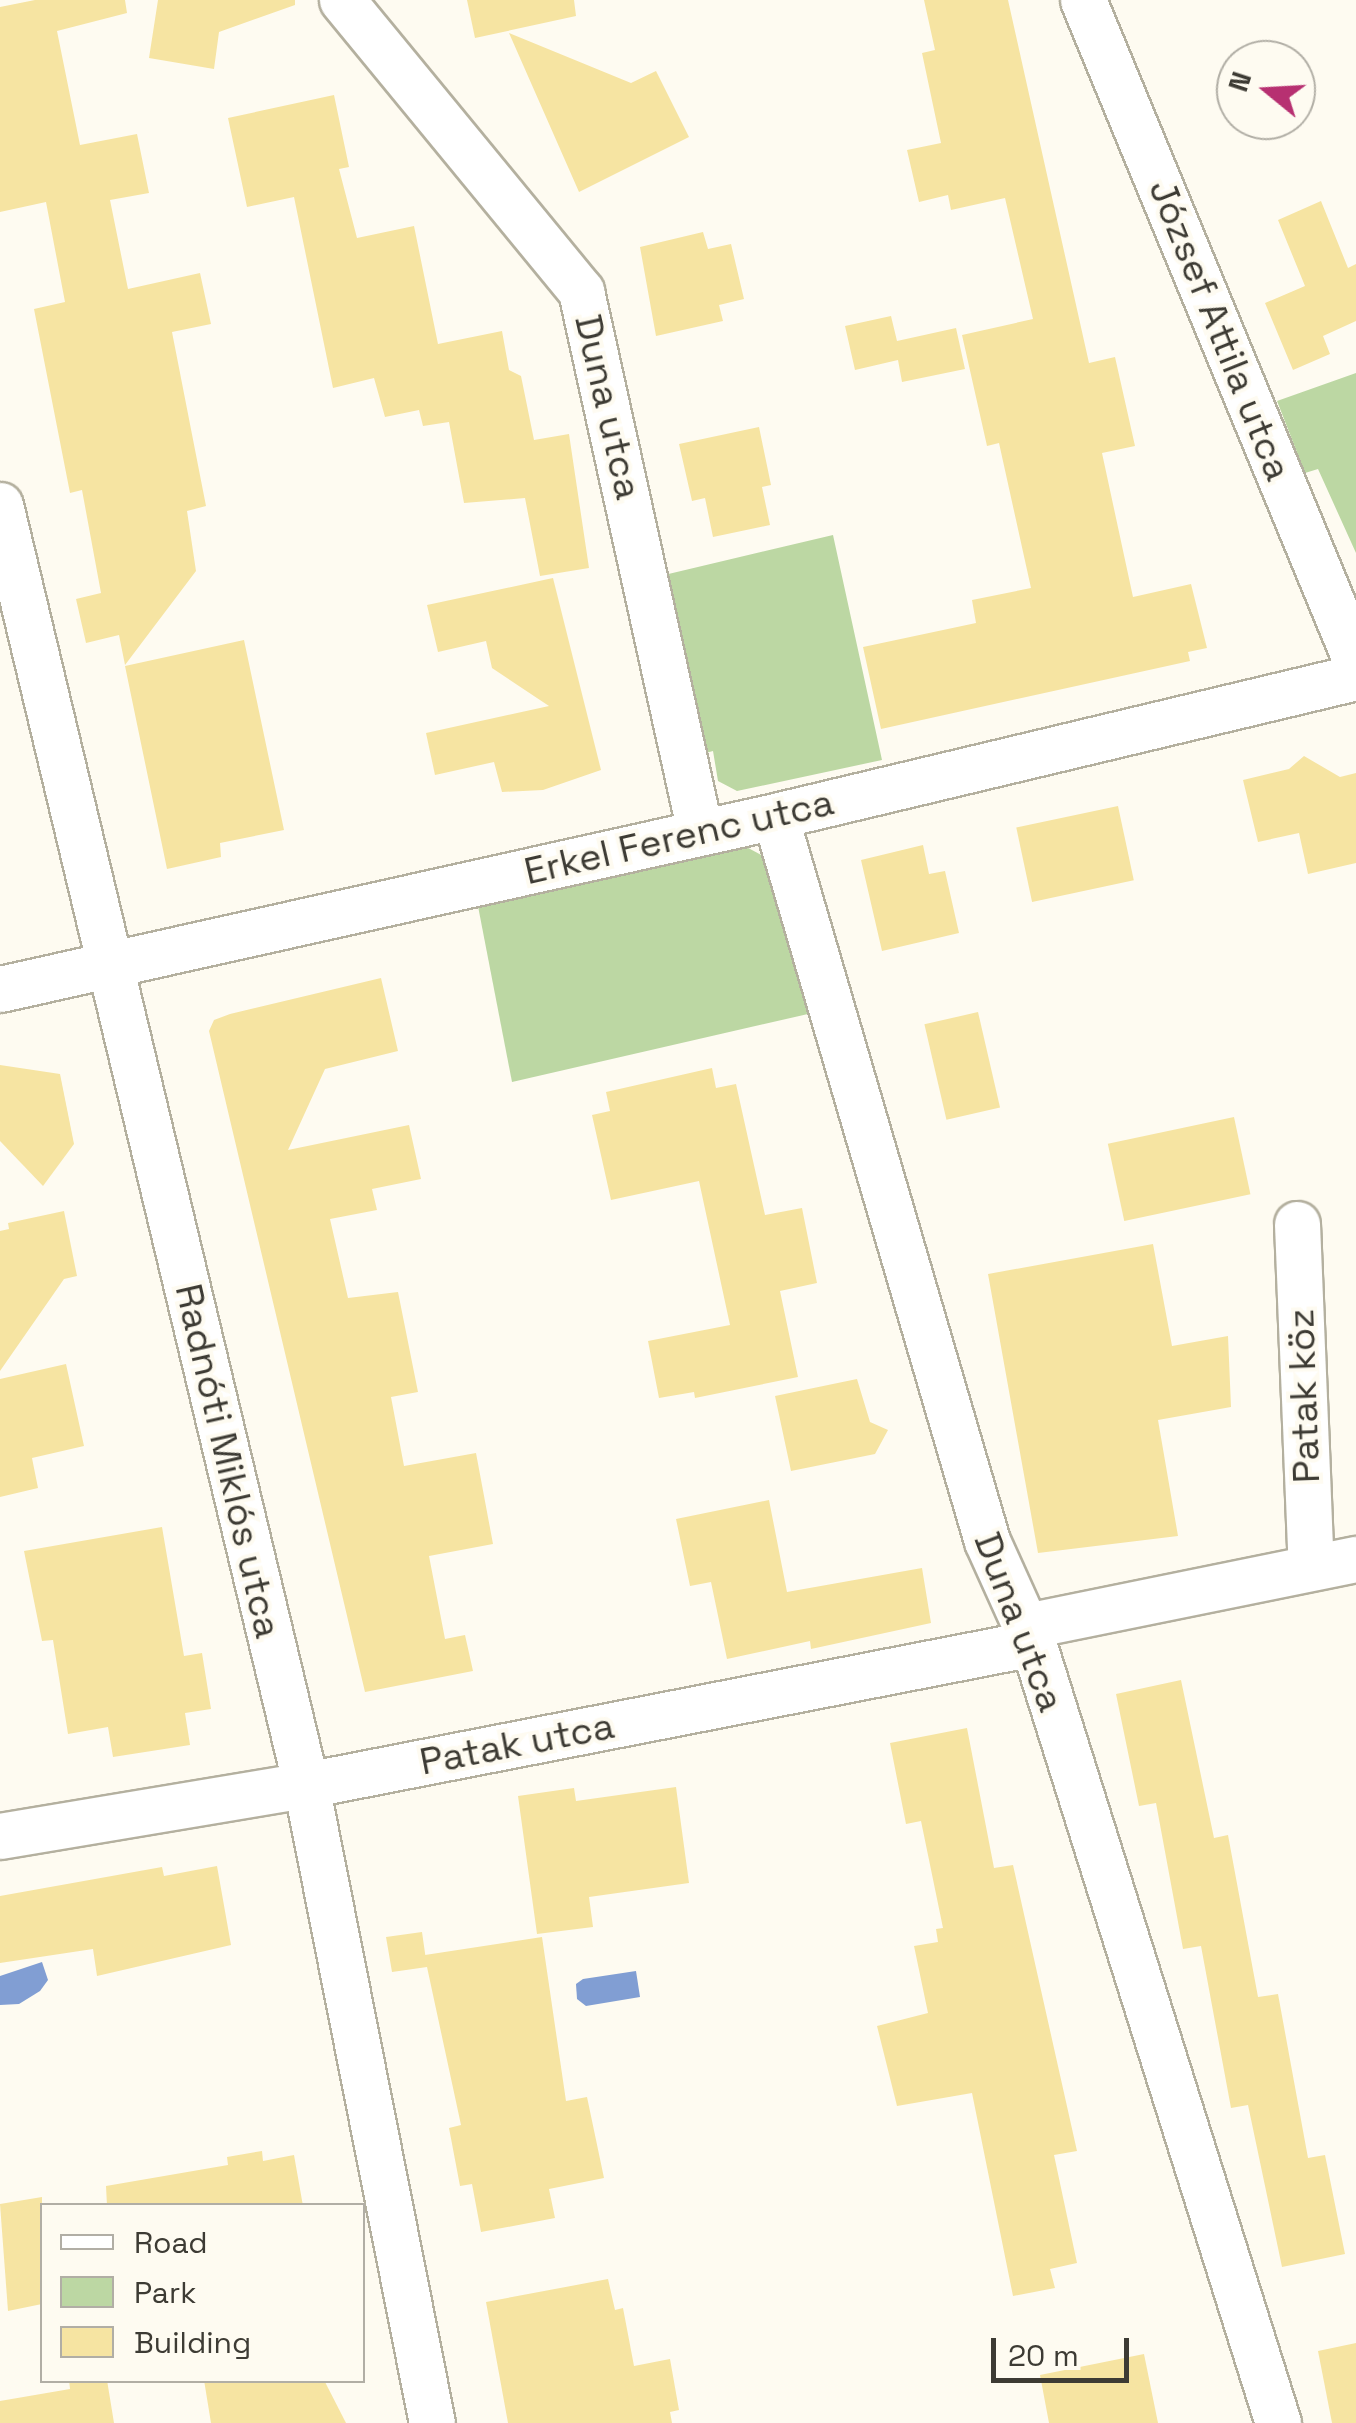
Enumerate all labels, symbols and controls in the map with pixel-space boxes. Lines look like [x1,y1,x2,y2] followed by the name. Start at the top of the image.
[1216,40,1316,140] north arrow
[1219,67,1259,96] text: N
[1139,173,1301,487] street label: József Attila utca
[565,310,651,504] street label: Duna utca
[520,779,838,895] street label: Erkel Ferenc utca
[165,1279,291,1643] street label: Radnóti Miklós utca
[1278,1308,1330,1484] street label: Patak köz
[964,1526,1074,1718] street label: Duna utca
[416,1703,618,1785] street label: Patak utca
[40,2203,365,2383] legend
[134,2223,208,2262] text: Road
[134,2273,196,2312] text: Park
[996,2318,1134,2380] scale bar
[134,2323,251,2362] text: Building
[1008,2336,1079,2375] text: 20 m

